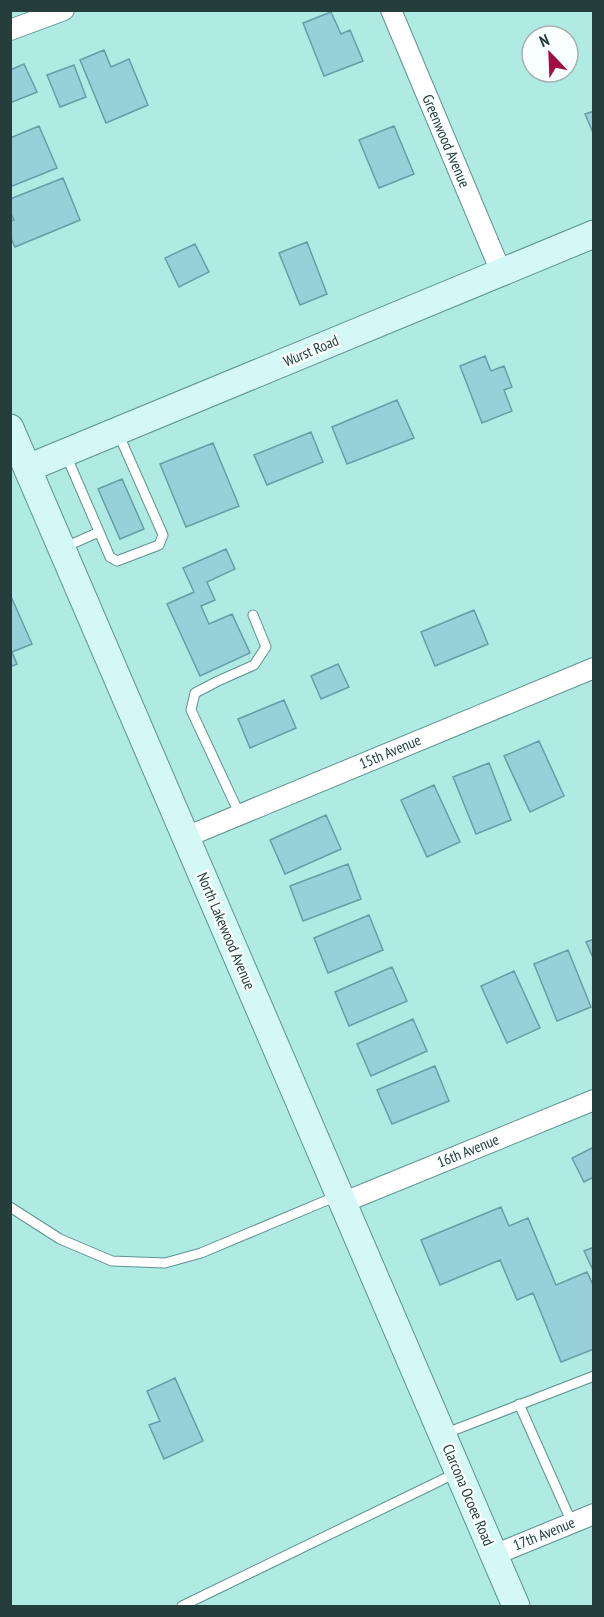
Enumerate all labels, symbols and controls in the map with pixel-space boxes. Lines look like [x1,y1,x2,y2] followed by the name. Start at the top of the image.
[520,24,580,84] north arrow
[536,29,552,51] text: N
[418,91,475,190] street label: Greenwood Avenue
[280,330,341,371] street label: Wurst Road
[356,730,423,773] street label: 15th Avenue
[193,869,260,992] street label: North Lakewood Avenue
[434,1130,501,1172] street label: 16th Avenue
[438,1441,498,1549] street label: Clarcona Ocoee Road
[510,1513,577,1554] street label: 17th Avenue

